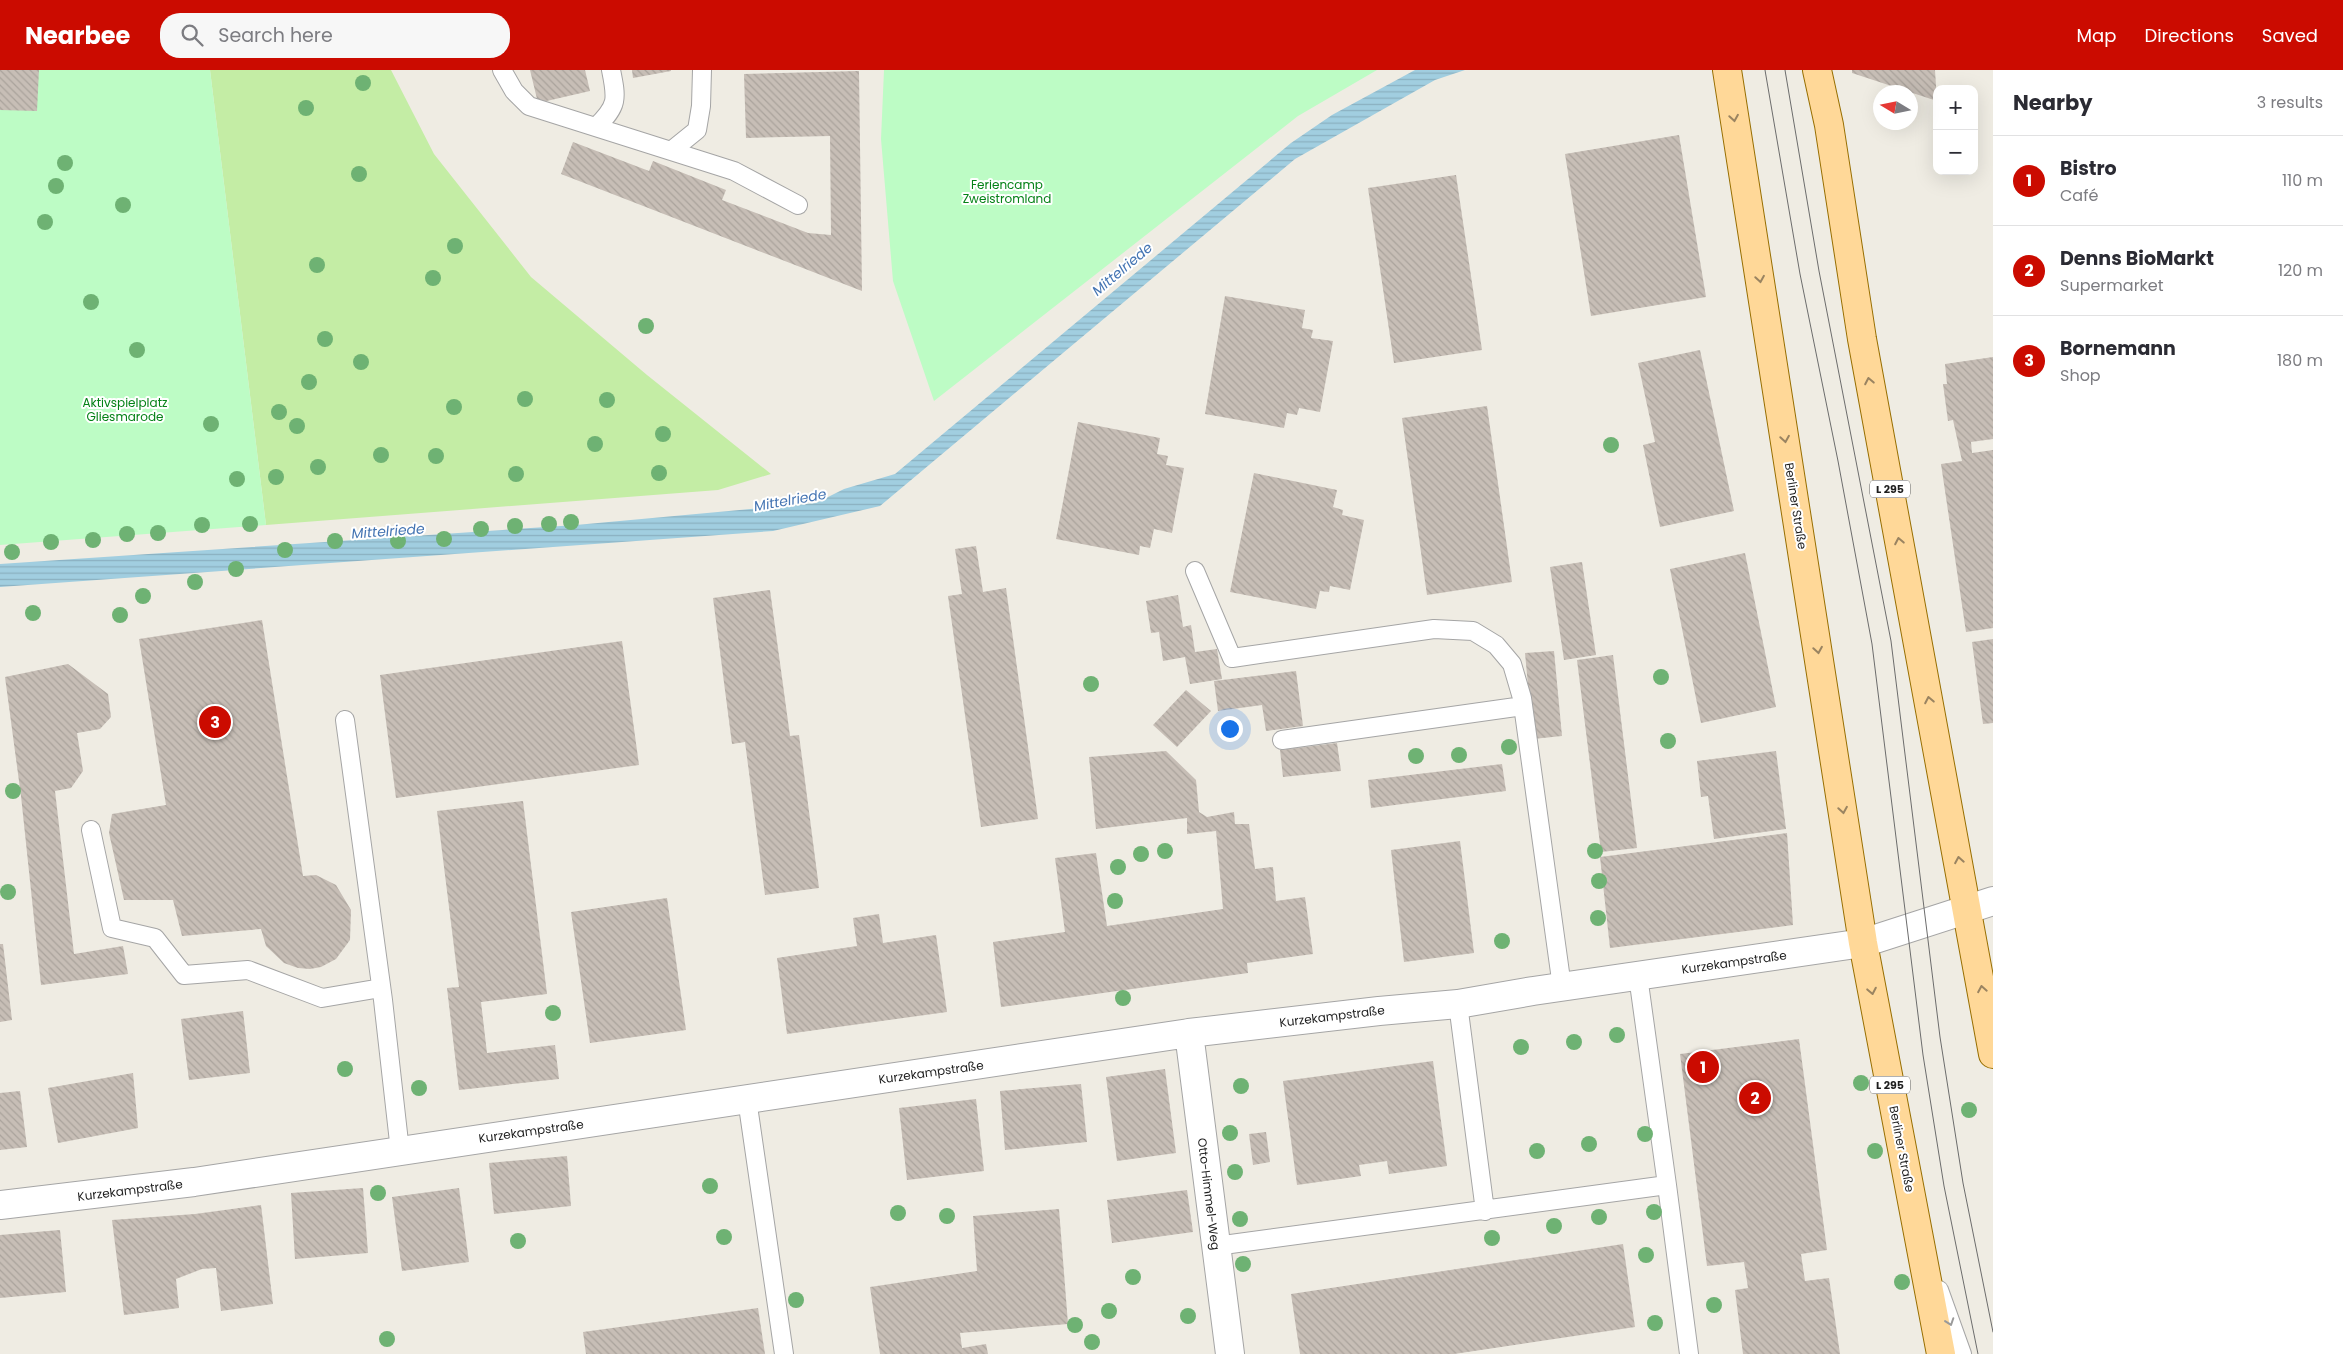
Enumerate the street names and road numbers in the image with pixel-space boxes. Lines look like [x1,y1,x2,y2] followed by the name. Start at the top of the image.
[1781,461,1811,551] street label: Berliner Straße
[1870,480,1910,498] road number: L 295
[1680,946,1788,978] street label: Kurzekampstraße
[1278,1001,1386,1031] street label: Kurzekampstraße
[877,1056,985,1088] street label: Kurzekampstraße
[1870,1076,1910,1094] road number: L 295
[1885,1104,1919,1194] street label: Berliner Straße
[477,1115,585,1147] street label: Kurzekampstraße
[1194,1137,1224,1251] street label: Otto-Himmel-Weg
[76,1175,184,1205] street label: Kurzekampstraße

